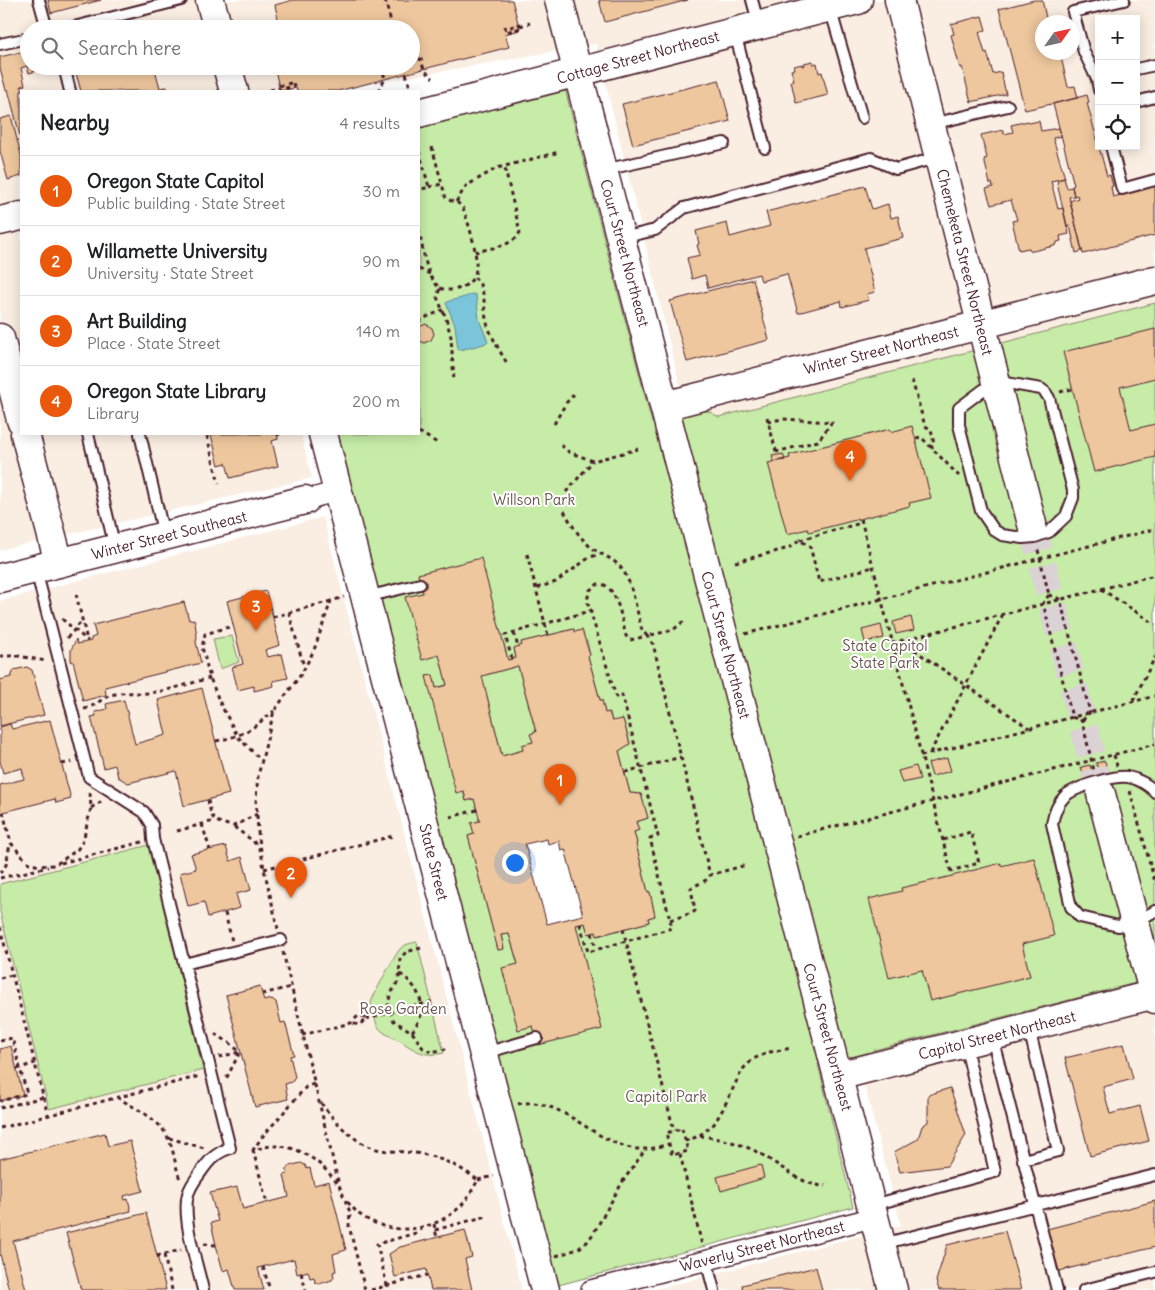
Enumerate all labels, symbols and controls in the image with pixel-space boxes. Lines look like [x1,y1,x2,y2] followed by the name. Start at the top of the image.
[1035,15,1080,60] north arrow
[1095,15,1140,150] map controls
[1095,15,1140,60] button: +
[20,20,420,75] search box
[555,26,721,88] street label: Cottage Street Northeast
[38,34,66,62] icon: search
[78,36,181,60] text: Search here
[1095,60,1140,105] button: −
[1095,105,1140,150] button: locate
[40,109,110,136] text: Nearby
[339,113,400,133] text: 4 results
[933,167,997,357] street label: Chemeketa Street Northeast
[87,169,264,193] text: Oregon State Capitol
[596,177,654,329] street label: Court Street Northeast
[53,181,59,201] text: 1
[363,181,400,201] text: 30 m
[87,193,285,213] text: Public building · State Street
[87,239,268,263] text: Willamette University
[52,251,60,271] text: 2
[362,251,400,271] text: 90 m
[87,263,254,283] text: University · State Street
[87,309,187,333] text: Art Building
[51,321,61,341] text: 3
[356,321,400,341] text: 140 m
[802,322,960,378] street label: Winter Street Northeast
[87,333,220,353] text: Place · State Street
[87,379,266,403] text: Oregon State Library
[51,391,61,411] text: 4
[352,391,400,411] text: 200 m
[87,403,139,423] text: Library
[834,440,866,481] pin: 4
[493,490,575,509] park label: Willson Park
[89,506,249,564] street label: Winter Street Southeast
[697,569,755,721] street label: Court Street Northeast
[240,590,272,631] pin: 3
[842,636,928,672] park label: State Capitol State Park
[544,764,576,805] pin: 1
[415,822,453,902] street label: State Street
[502,850,528,876] your location
[275,857,307,898] pin: 2
[799,961,857,1113] street label: Court Street Northeast
[359,999,447,1018] park label: Rose Garden
[916,1006,1078,1064] street label: Capitol Street Northeast
[625,1087,707,1106] park label: Capitol Park
[678,1216,846,1276] street label: Waverly Street Northeast

